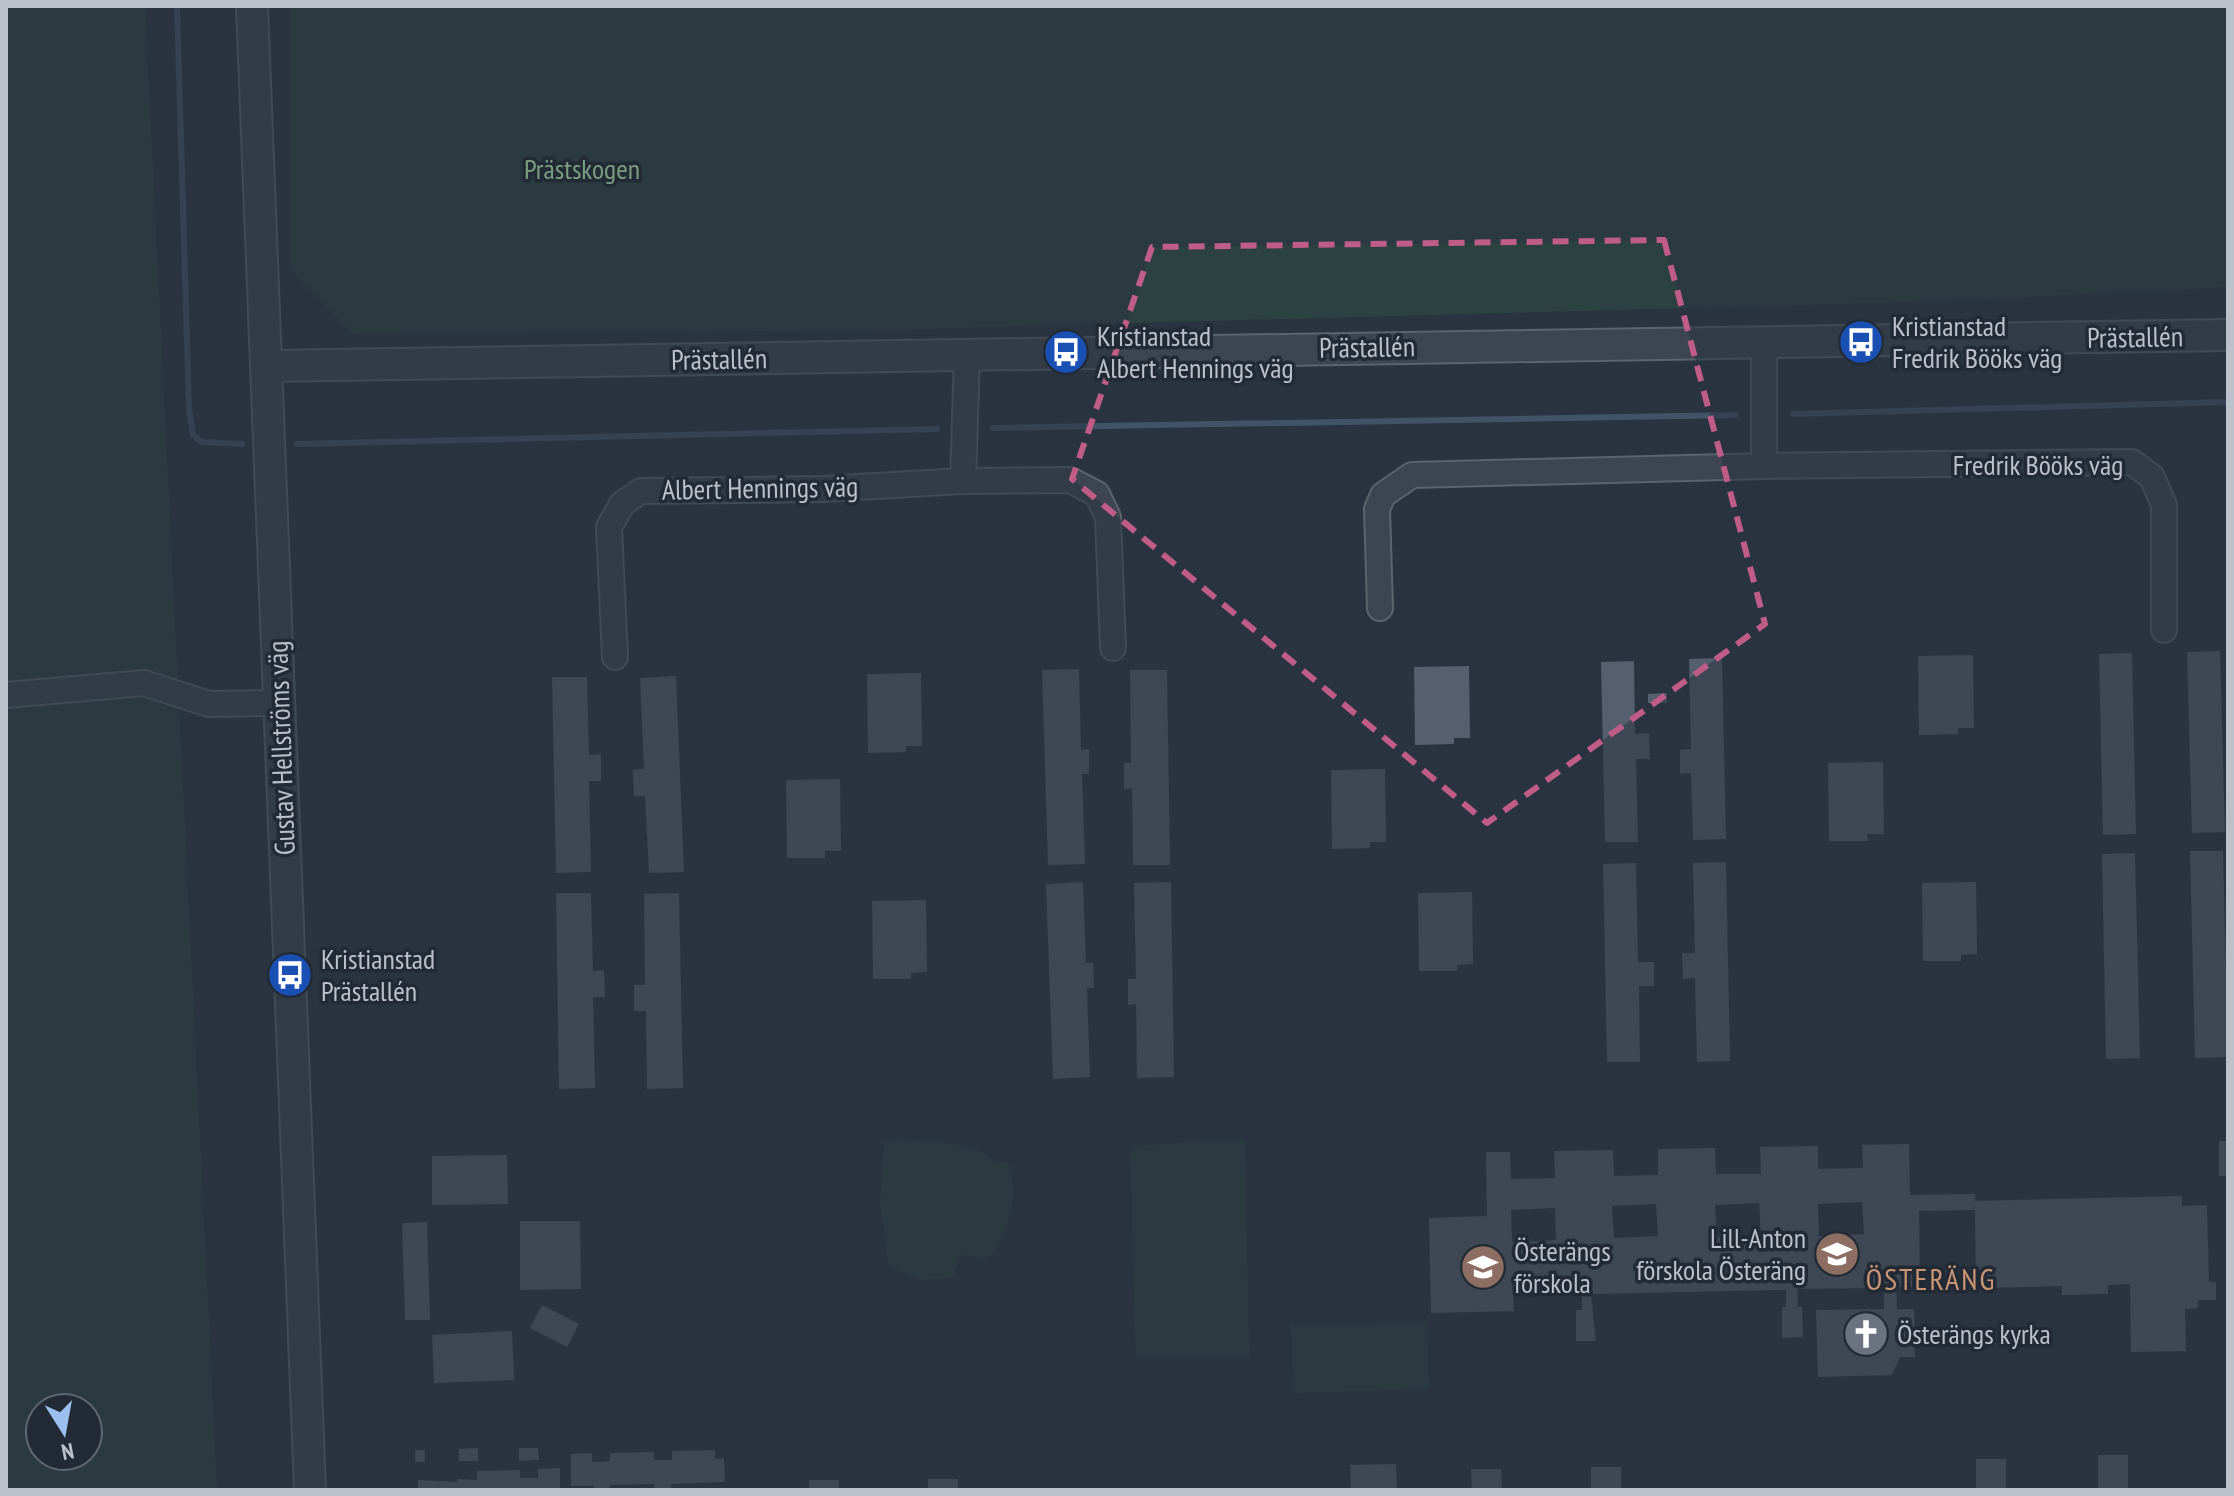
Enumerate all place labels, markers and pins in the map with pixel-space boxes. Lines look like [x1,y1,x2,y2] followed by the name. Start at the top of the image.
[1892,307,2062,376] place label: Kristianstad Fredrik Bööks väg
[1097,317,1294,386] place label: Kristianstad Albert Hennings väg
[1837,318,1885,366] bus stop icon: Kristianstad Fredrik Bööks väg
[1042,328,1090,376] bus stop icon: Kristianstad Albert Hennings väg
[321,940,435,1009] place label: Kristianstad Prästallén
[266,951,314,999] bus stop icon: Kristianstad Prästallén
[1636,1219,1806,1288] place label: Lill-Anton förskola Österäng
[1813,1230,1861,1278] school or university icon: Lill-Anton förskola Österäng
[1514,1232,1611,1301] place label: Österängs förskola
[1459,1243,1507,1291] school or university icon: Österängs förskola
[1842,1310,1890,1358] church icon: Österängs kyrka
[1897,1315,2051,1352] place label: Österängs kyrka

